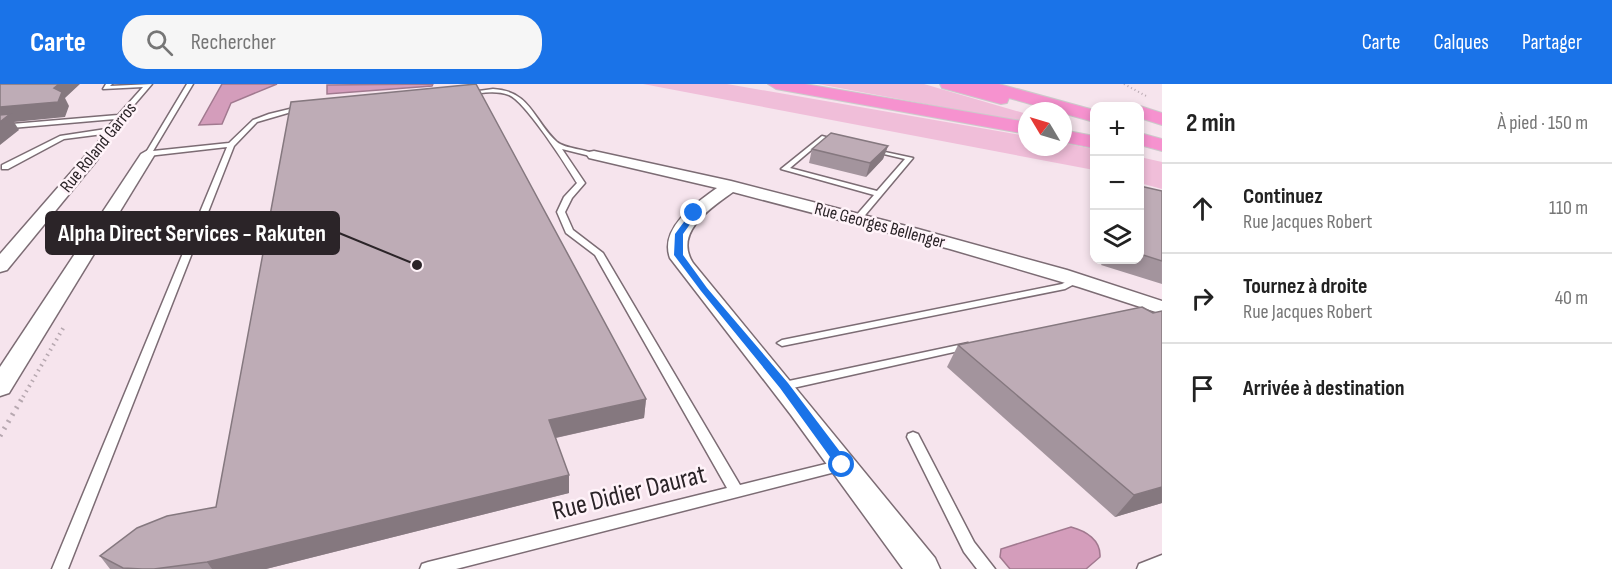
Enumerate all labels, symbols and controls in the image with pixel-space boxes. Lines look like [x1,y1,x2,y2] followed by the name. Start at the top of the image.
[122,15,542,69] search box
[30,26,86,59] text: Carte
[143,26,176,59] icon: search
[191,29,276,56] text: Rechercher
[1362,30,1401,55] text: Carte
[1434,30,1489,55] text: Calques
[1522,30,1582,55] text: Partager
[56,98,141,197] street label: Rue Roland Garros
[1018,102,1072,156] north arrow
[1090,102,1144,264] map controls
[1090,102,1144,156] button: +
[1186,108,1236,139] text: 2 min
[1498,111,1588,135] text: À pied · 150 m
[1090,156,1144,210] button: −
[1243,183,1323,210] text: Continuez
[1186,192,1219,225] icon: ahead
[1549,196,1588,220] text: 110 m
[812,198,948,253] street label: Rue Georges Bellenger
[680,199,706,225] route end
[1090,210,1144,264] button: layers
[1243,210,1372,234] text: Rue Jacques Robert
[46,212,339,254] callout: Alpha Direct Services - Rakuten
[57,219,326,248] text: Alpha Direct Services - Rakuten
[1243,273,1368,300] text: Tournez à droite
[1186,282,1219,315] icon: right
[1555,286,1588,310] text: 40 m
[1243,300,1372,324] text: Rue Jacques Robert
[1186,372,1219,405] icon: arrive
[1243,375,1405,402] text: Arrivée à destination
[828,451,854,477] route start
[549,458,709,528] street label: Rue Didier Daurat

